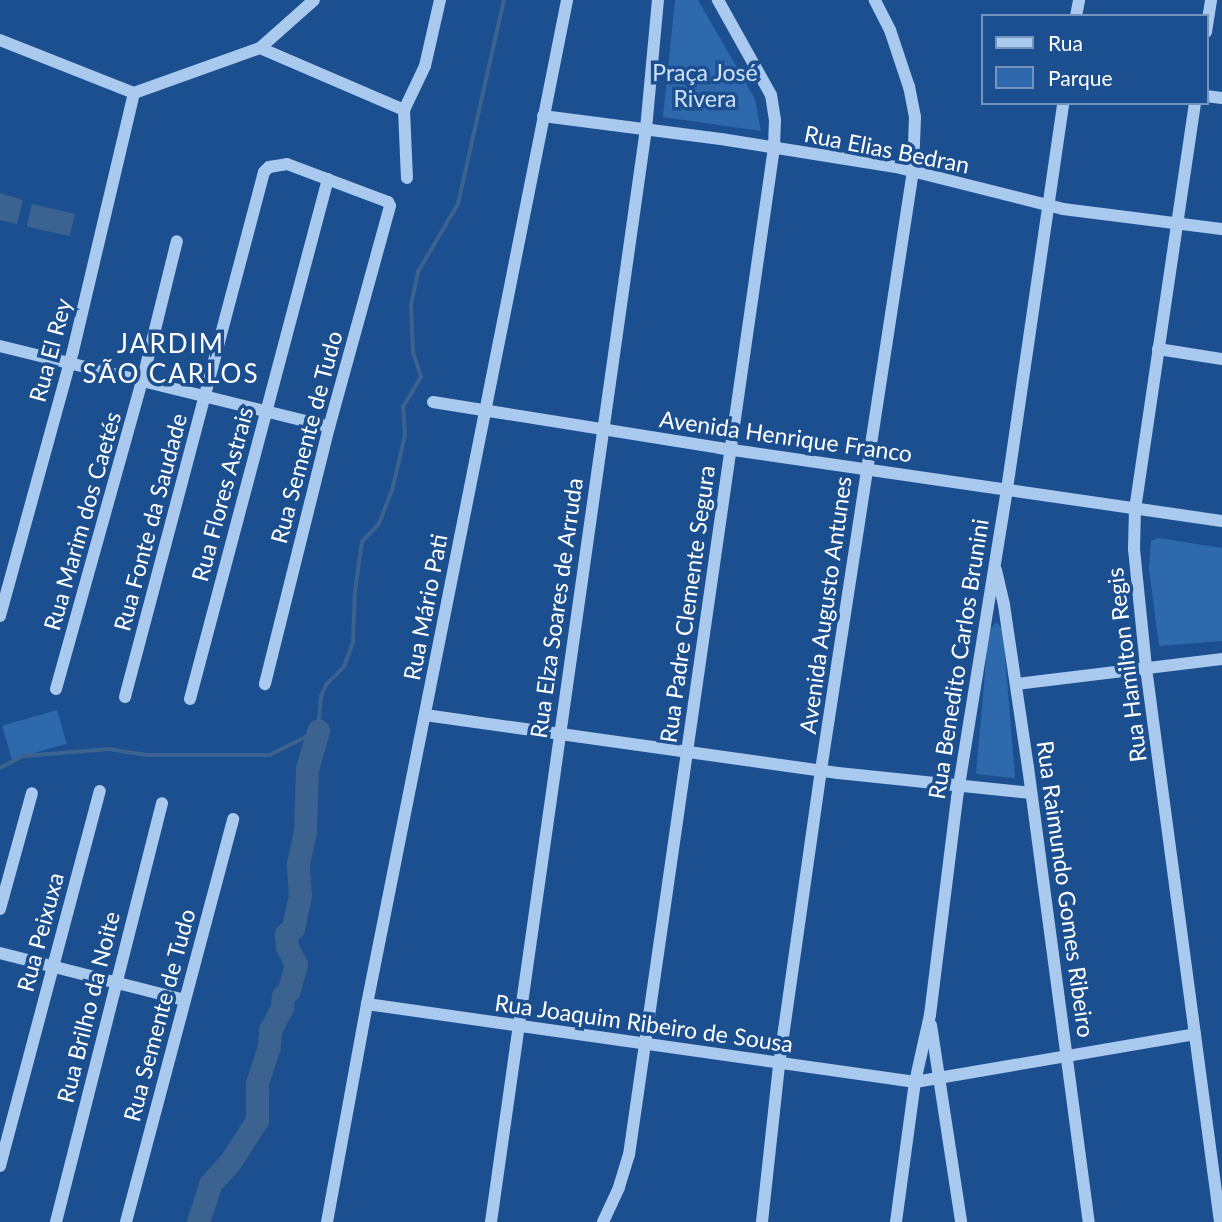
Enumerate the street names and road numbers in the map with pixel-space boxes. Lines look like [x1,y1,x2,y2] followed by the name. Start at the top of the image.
[802,119,972,179] street label: Rua Elias Bedran
[23,295,77,405] street label: Rua El Rey
[264,327,348,547] street label: Rua Semente de Tudo
[185,403,259,585] street label: Rua Flores Astrais
[658,405,914,467] street label: Avenida Henrique Franco
[38,409,126,633] street label: Rua Marim dos Caetés
[108,410,192,634] street label: Rua Fonte da Saudade
[654,464,720,744] street label: Rua Padre Clemente Segura
[793,474,857,736] street label: Avenida Augusto Antunes
[524,476,588,740] street label: Rua Elza Soares de Arruda
[922,517,994,801] street label: Rua Benedito Carlos Brunini
[397,532,453,682] street label: Rua Mário Pati
[1100,566,1152,764] street label: Rua Hamilton Regis
[1031,739,1101,1039] street label: Rua Raimundo Gomes Ribeiro
[11,869,69,995] street label: Rua Peixuxa
[117,905,201,1125] street label: Rua Semente de Tudo
[51,909,125,1105] street label: Rua Brilho da Noite
[493,988,795,1058] street label: Rua Joaquim Ribeiro de Sousa

